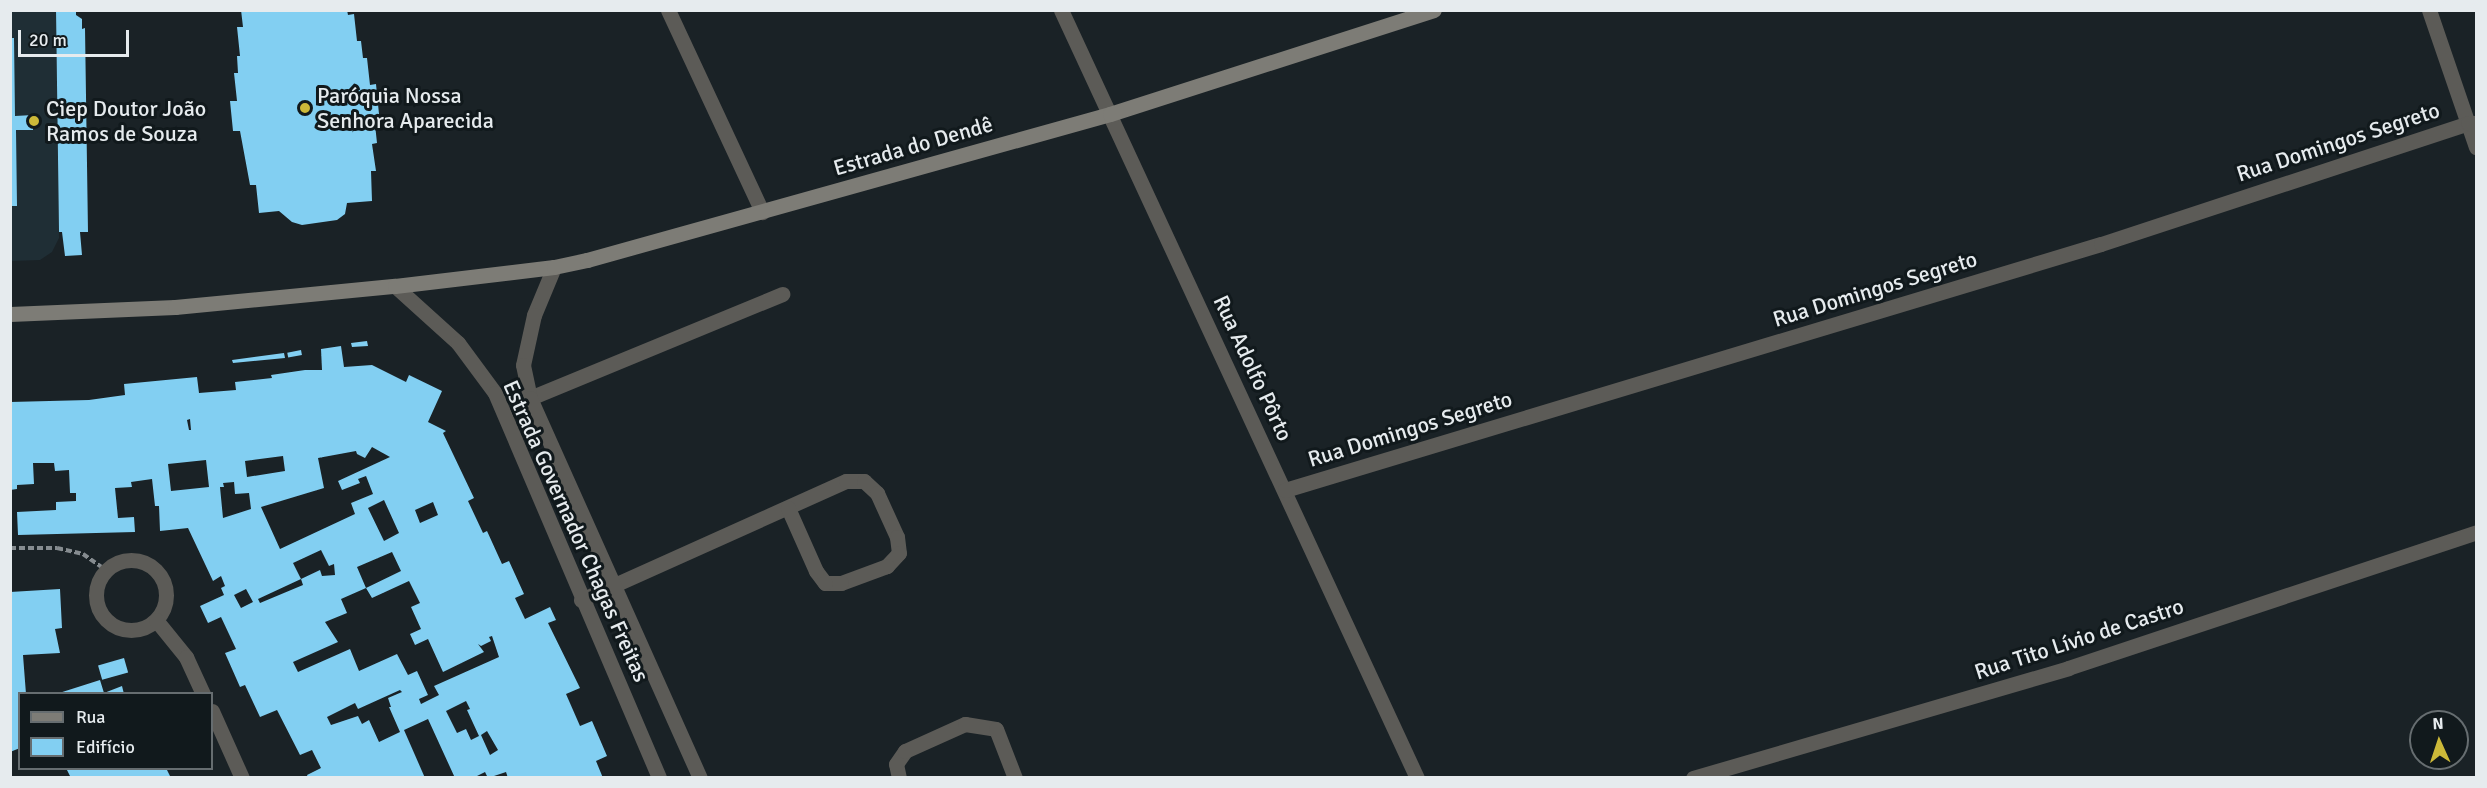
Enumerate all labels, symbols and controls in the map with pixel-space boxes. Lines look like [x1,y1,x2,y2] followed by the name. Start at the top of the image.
[21,18,132,56] scale bar
[29,29,67,51] text: 20 m
[317,82,494,134] place label: Paróquia Nossa Senhora Aparecida
[46,95,206,146] place label: Ciep Doutor João Ramos de Souza
[2233,97,2443,187] street label: Rua Domingos Segreto
[298,101,312,115] marker: Paróquia Nossa Senhora Aparecida
[830,111,996,181] street label: Estrada do Dendê
[27,114,41,128] marker: Ciep Doutor João Ramos de Souza
[1770,245,1980,333] street label: Rua Domingos Segreto
[1208,291,1298,445] street label: Rua Adolfo Pôrto
[497,376,655,686] street label: Estrada Governador Chagas Freitas
[1305,385,1515,473] street label: Rua Domingos Segreto
[1971,593,2187,685] street label: Rua Tito Lívio de Castro
[18,692,213,770] legend
[76,706,105,728] text: Rua
[2409,710,2469,770] north arrow
[2432,714,2444,734] text: N
[76,736,135,758] text: Edifício

